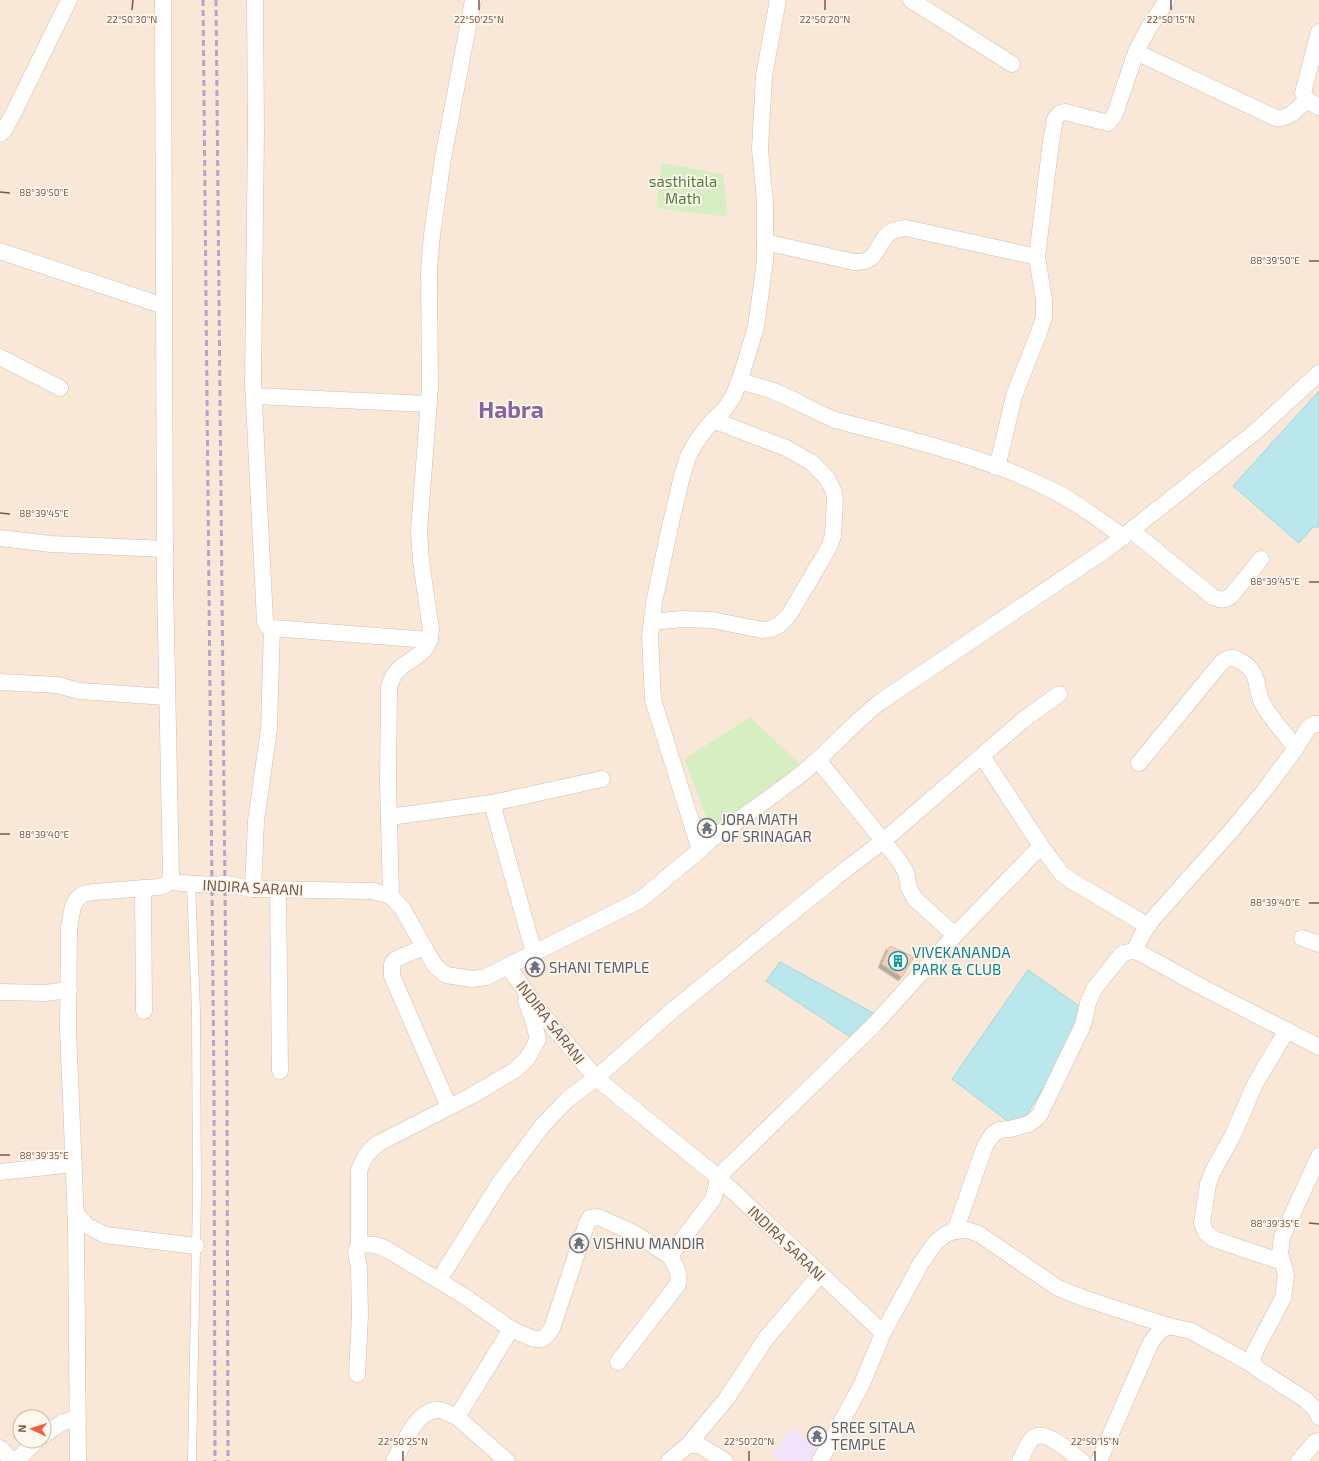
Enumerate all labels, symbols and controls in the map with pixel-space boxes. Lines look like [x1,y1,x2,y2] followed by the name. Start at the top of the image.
[107,13,157,25] text: 22°50'30"N
[454,13,504,25] text: 22°50'25"N
[800,13,850,25] text: 22°50'20"N
[1147,13,1195,25] text: 22°50'15"N
[649,172,717,207] park label: sasthitala Math
[19,186,69,198] text: 88°39'50"E
[1250,254,1300,266] text: 88°39'50"E
[478,395,544,423] district label: Habra
[19,507,69,519] text: 88°39'45"E
[1250,575,1300,587] text: 88°39'45"E
[721,810,812,845] place label: JORA MATH OF SRINAGAR
[696,817,718,839] temple icon: JORA MATH OF SRINAGAR
[19,828,70,840] text: 88°39'40"E
[202,875,304,899] street label: INDIRA SARANI
[1250,896,1301,908] text: 88°39'40"E
[912,943,1011,978] place label: VIVEKANANDA PARK & CLUB
[887,950,909,972] building icon: VIVEKANANDA PARK & CLUB
[524,956,546,978] temple icon: SHANI TEMPLE
[549,958,650,976] place label: SHANI TEMPLE
[513,977,589,1067] street label: INDIRA SARANI
[19,1149,69,1161] text: 88°39'35"E
[744,1201,830,1285] street label: INDIRA SARANI
[1250,1217,1300,1229] text: 88°39'35"E
[568,1232,590,1254] temple icon: VISHNU MANDIR
[593,1234,705,1252] place label: VISHNU MANDIR
[12,1409,52,1449] north arrow
[831,1418,916,1453] place label: SREE SITALA TEMPLE
[15,1424,28,1433] text: N
[806,1425,828,1447] temple icon: SREE SITALA TEMPLE
[378,1435,428,1447] text: 22°50'25"N
[724,1435,774,1447] text: 22°50'20"N
[1071,1435,1119,1447] text: 22°50'15"N

